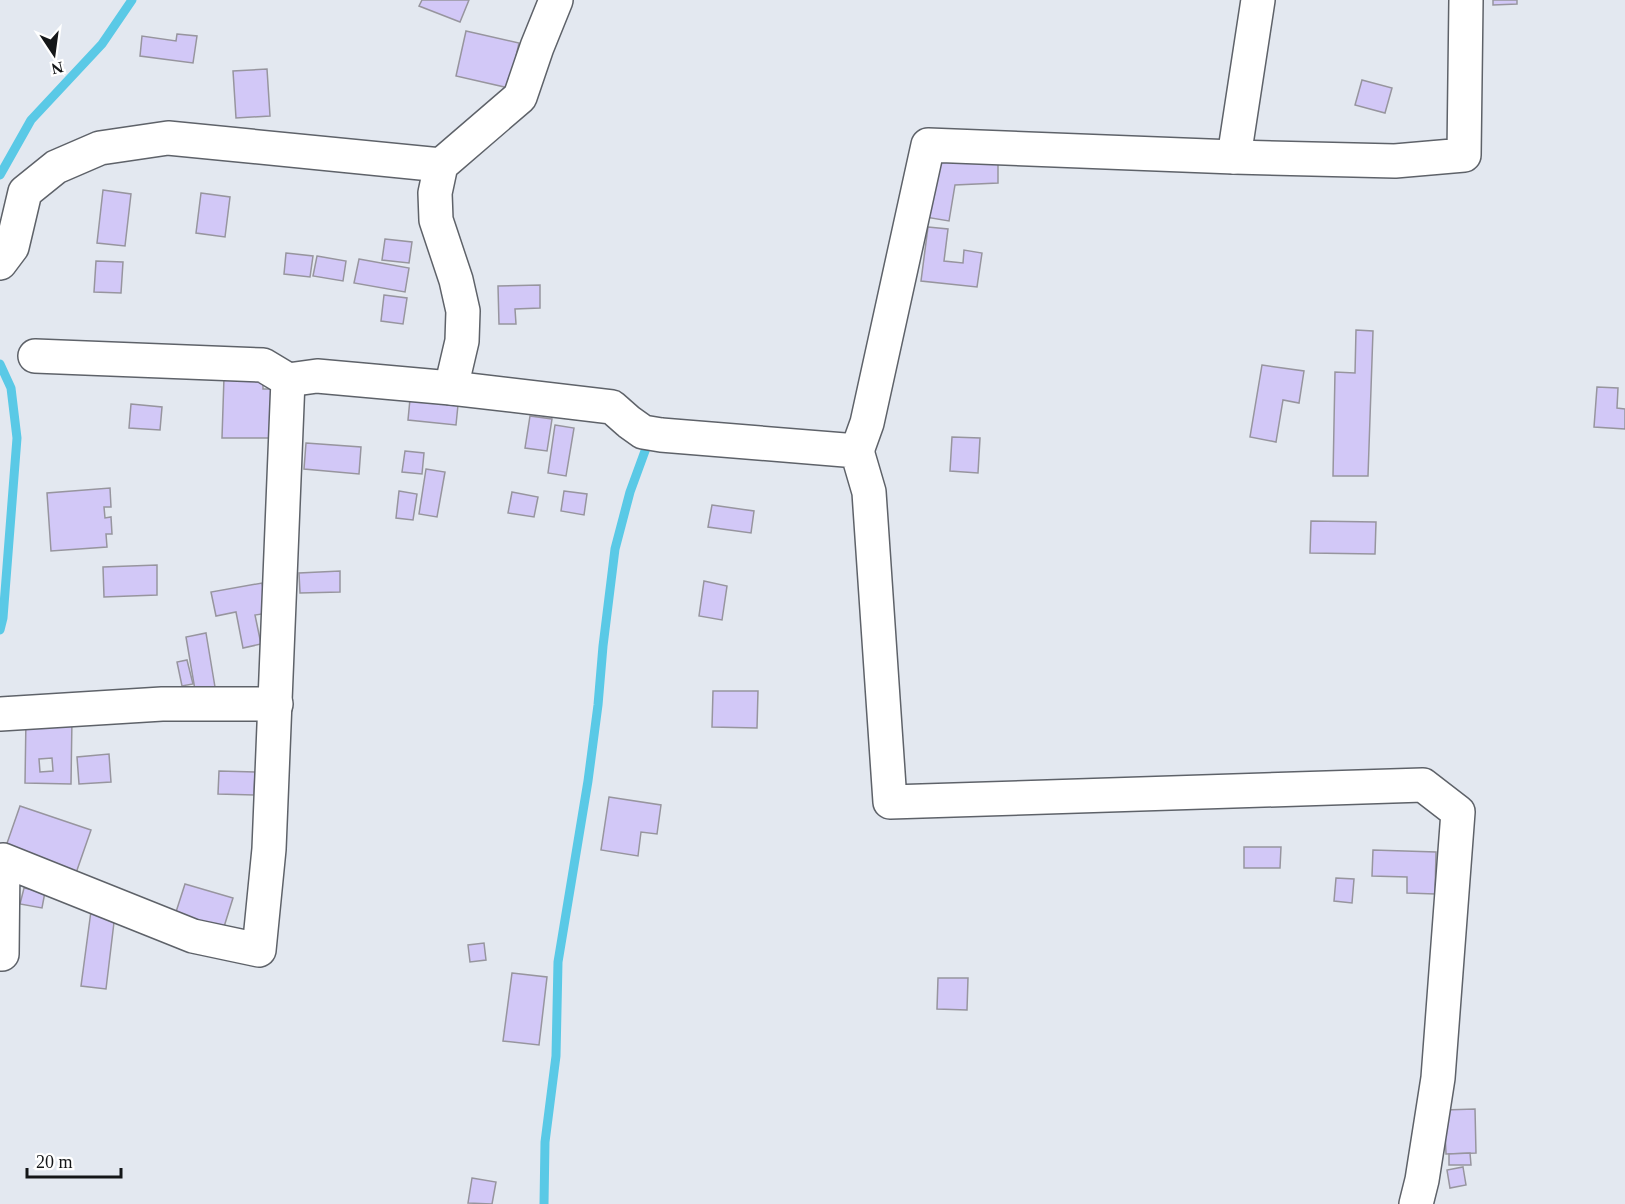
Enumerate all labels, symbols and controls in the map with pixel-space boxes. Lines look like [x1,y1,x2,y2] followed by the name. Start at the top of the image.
[24,24,84,84] north arrow
[49,59,65,78] text: N
[27,1141,122,1179] scale bar
[36,1152,73,1172] text: 20 m

